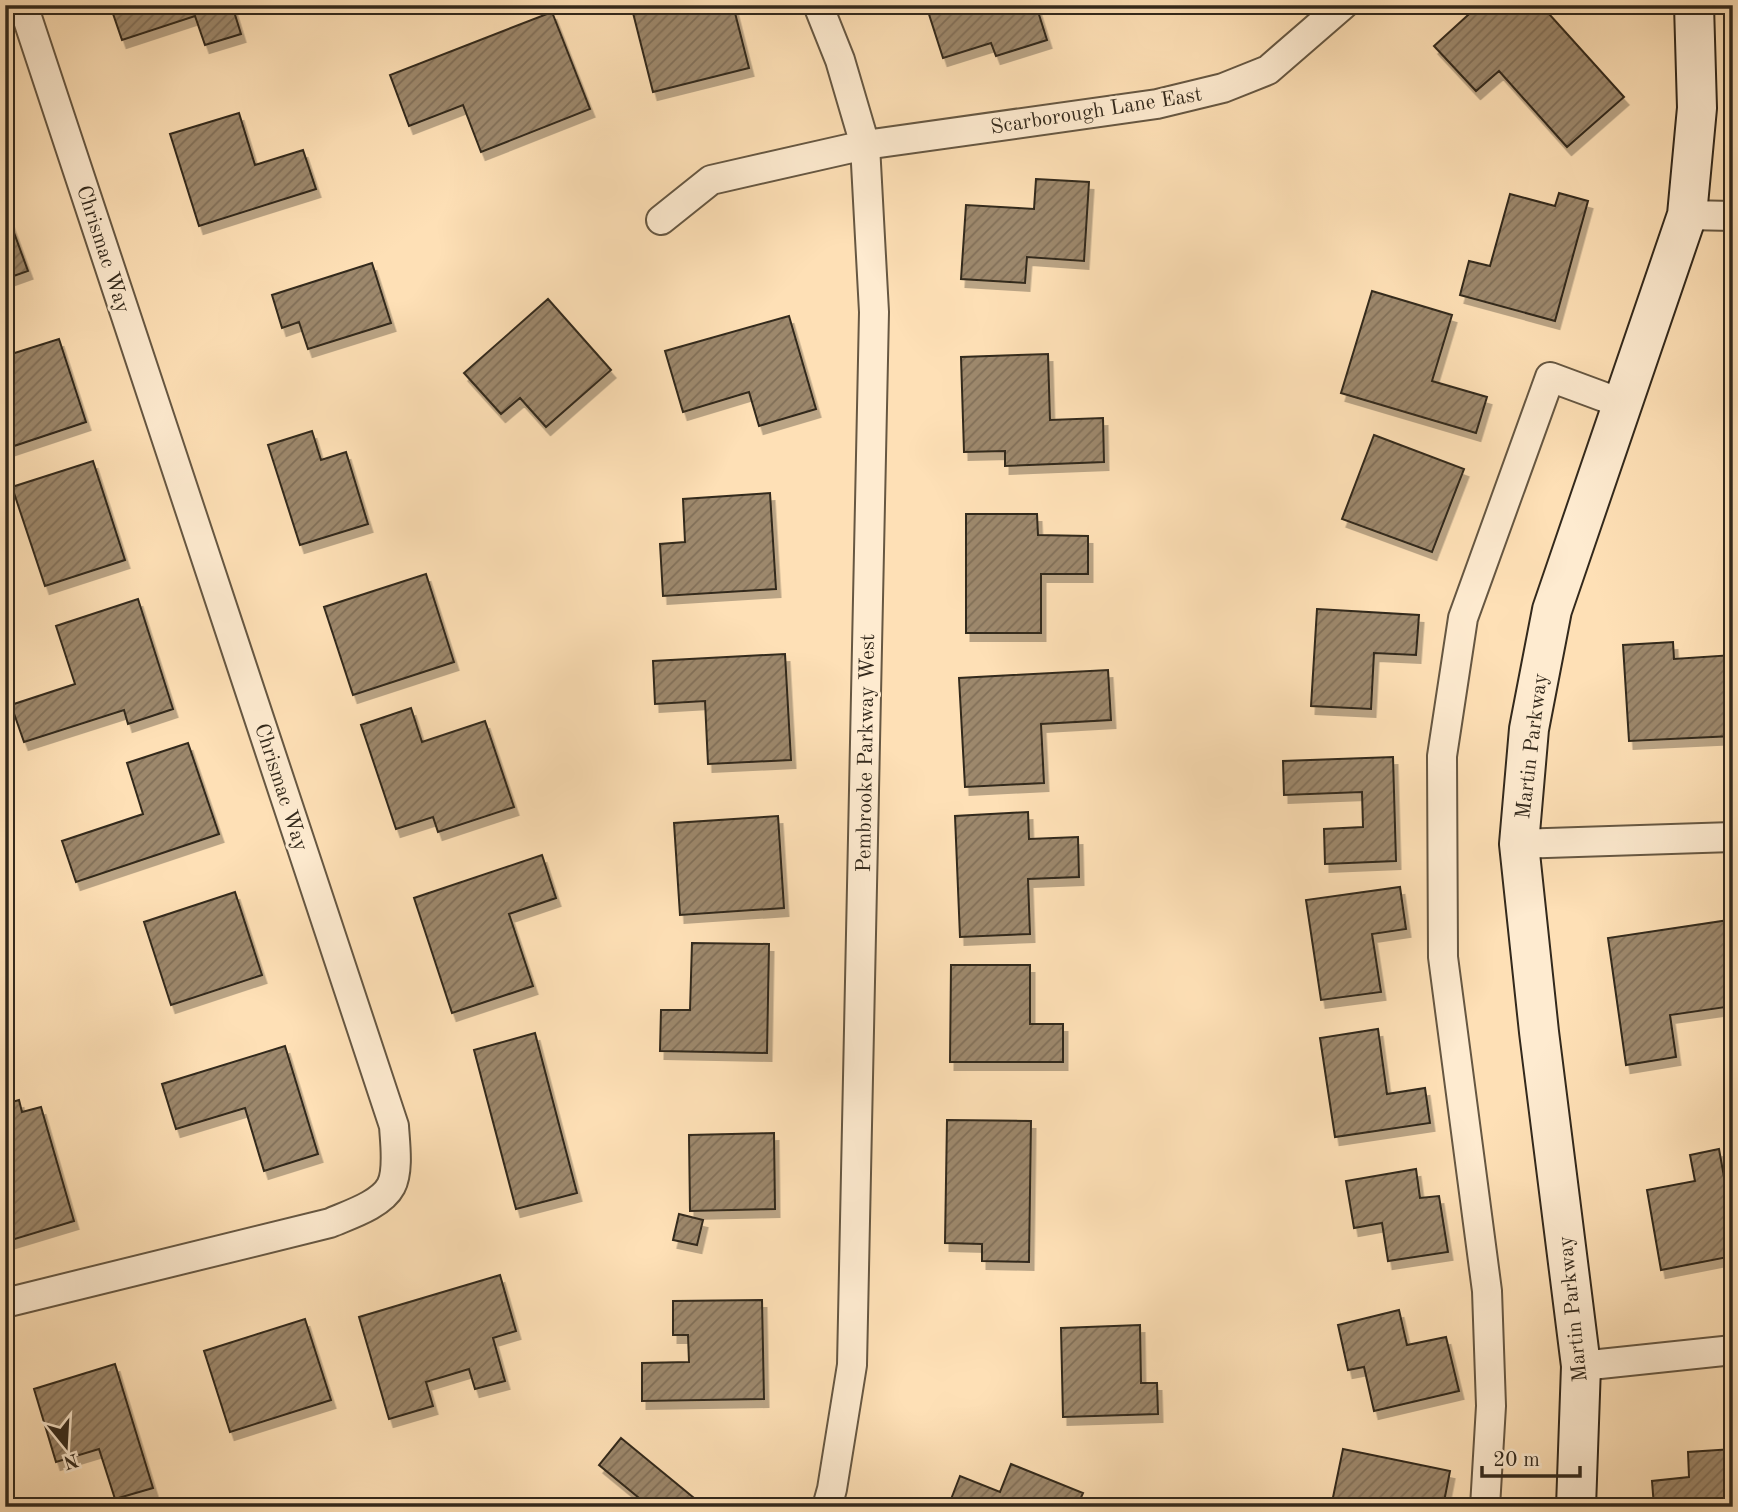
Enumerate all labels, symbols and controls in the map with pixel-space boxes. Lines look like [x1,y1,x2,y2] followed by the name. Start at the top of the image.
[989,84,1203,139] street label: Scarborough Lane East
[72,183,133,316] street label: Chrismac Way
[854,634,879,873] street label: Pembrooke Parkway West
[1513,672,1552,820] street label: Martin Parkway
[250,721,311,854] street label: Chrismac Way
[1555,1235,1592,1383] street label: Martin Parkway
[32,1410,102,1480] north arrow
[1482,1435,1580,1479] scale bar
[60,1449,80,1471] text: N
[1493,1450,1540,1471] text: 20 m

